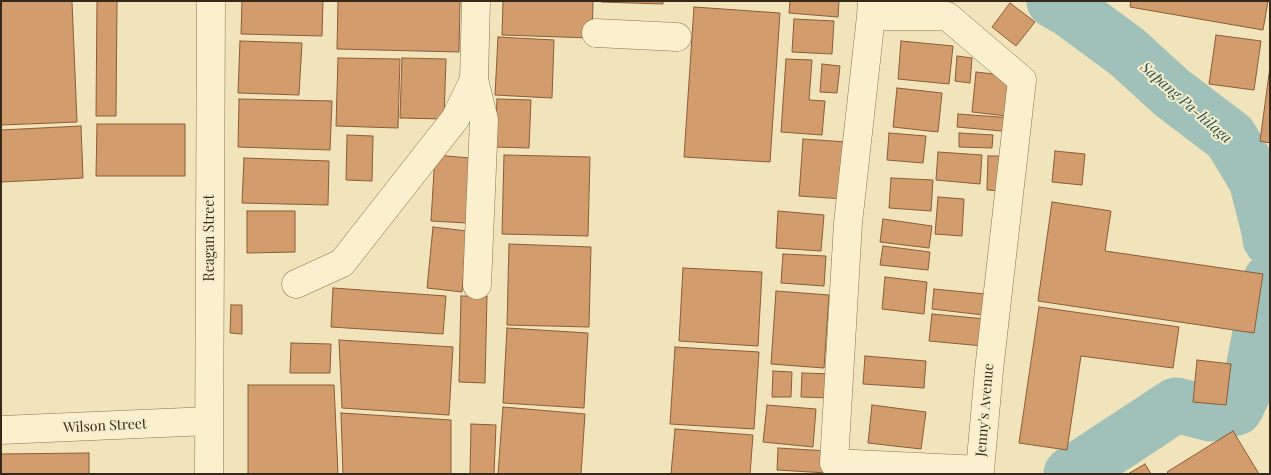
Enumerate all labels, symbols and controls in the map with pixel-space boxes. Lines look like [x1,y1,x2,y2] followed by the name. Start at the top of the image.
[1137,58,1235,148] water label: Sapang Pa-hilaga
[202,195,218,281] street label: Reagan Street
[973,363,997,457] street label: Jenny's Avenue
[63,415,147,437] street label: Wilson Street

